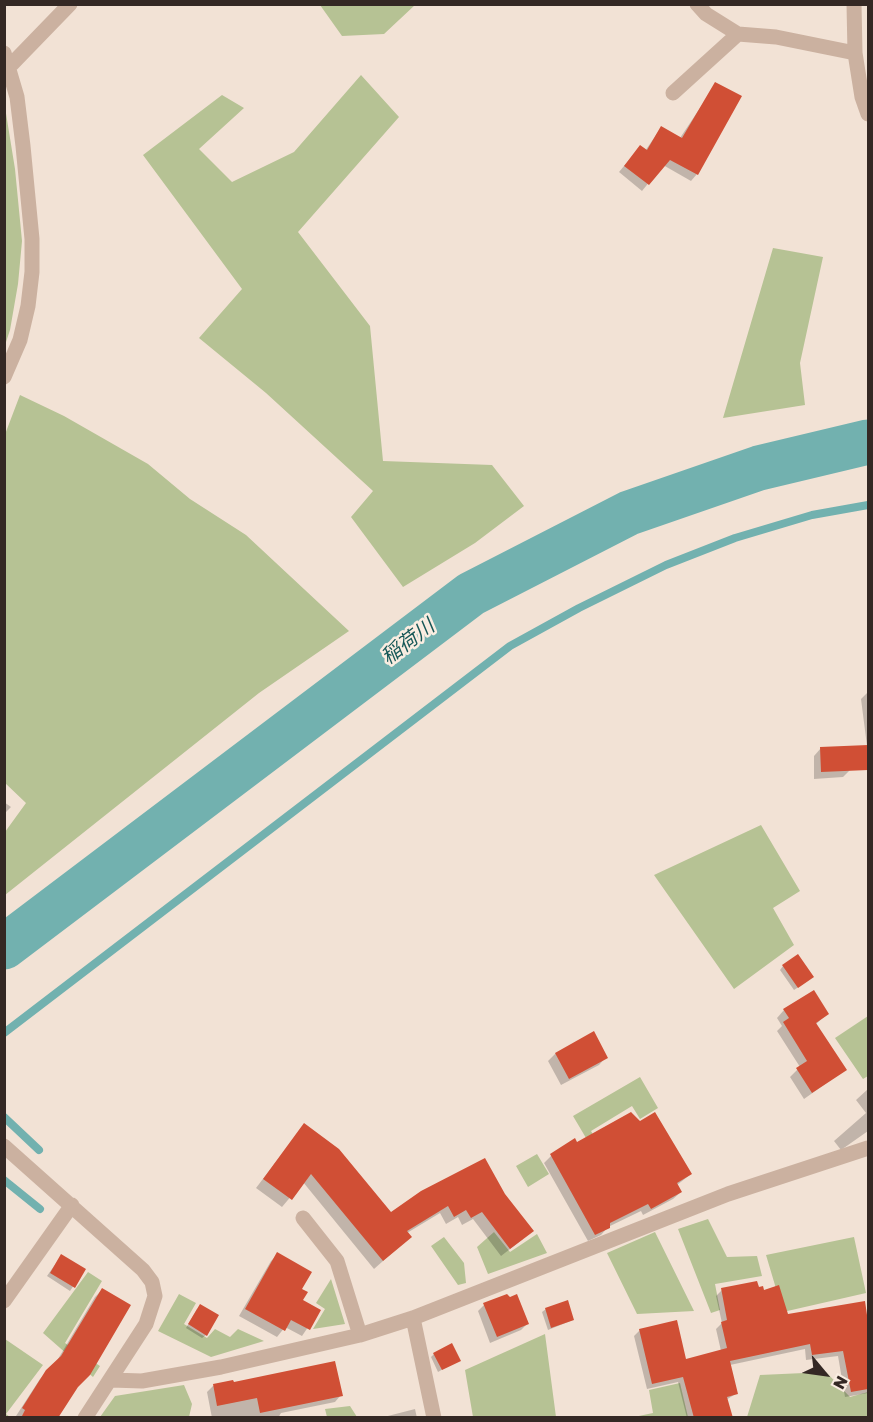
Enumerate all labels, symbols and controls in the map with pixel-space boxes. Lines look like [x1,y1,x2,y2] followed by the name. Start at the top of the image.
[377,614,439,670] water label: 稲荷川
[795,1344,855,1404] north arrow
[829,1373,852,1393] text: N

